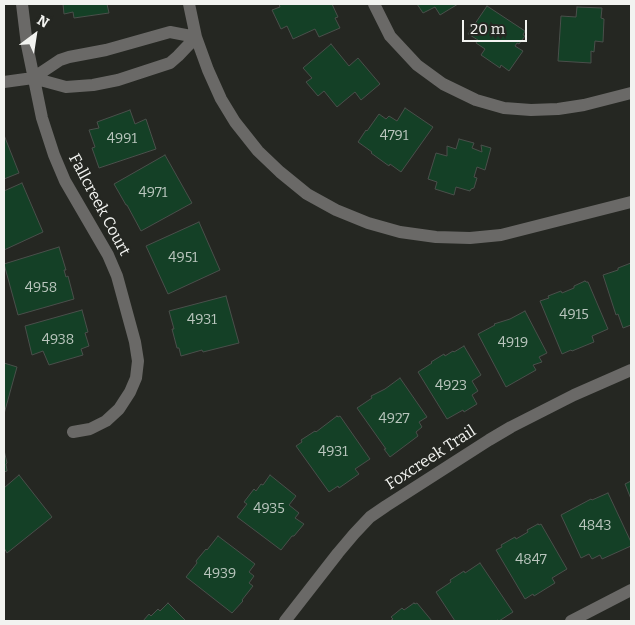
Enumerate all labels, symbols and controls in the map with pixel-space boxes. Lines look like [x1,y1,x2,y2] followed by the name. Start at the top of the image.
[10,10,60,60] north arrow
[465,10,530,42] scale bar
[34,12,52,32] text: N
[470,20,505,38] text: 20 m
[380,128,408,144] house number: 4791
[107,131,137,147] house number: 4991
[64,151,134,259] street label: Fallcreek Court
[139,185,167,201] house number: 4971
[168,250,198,266] house number: 4951
[25,280,57,296] house number: 4958
[559,307,589,323] house number: 4915
[187,312,217,328] house number: 4931
[42,332,74,348] house number: 4938
[498,335,528,351] house number: 4919
[435,378,467,394] house number: 4923
[379,411,409,427] house number: 4927
[382,422,480,494] street label: Foxcreek Trail
[318,444,348,460] house number: 4931
[253,501,285,517] house number: 4935
[579,518,611,534] house number: 4843
[515,552,547,568] house number: 4847
[204,566,236,582] house number: 4939

